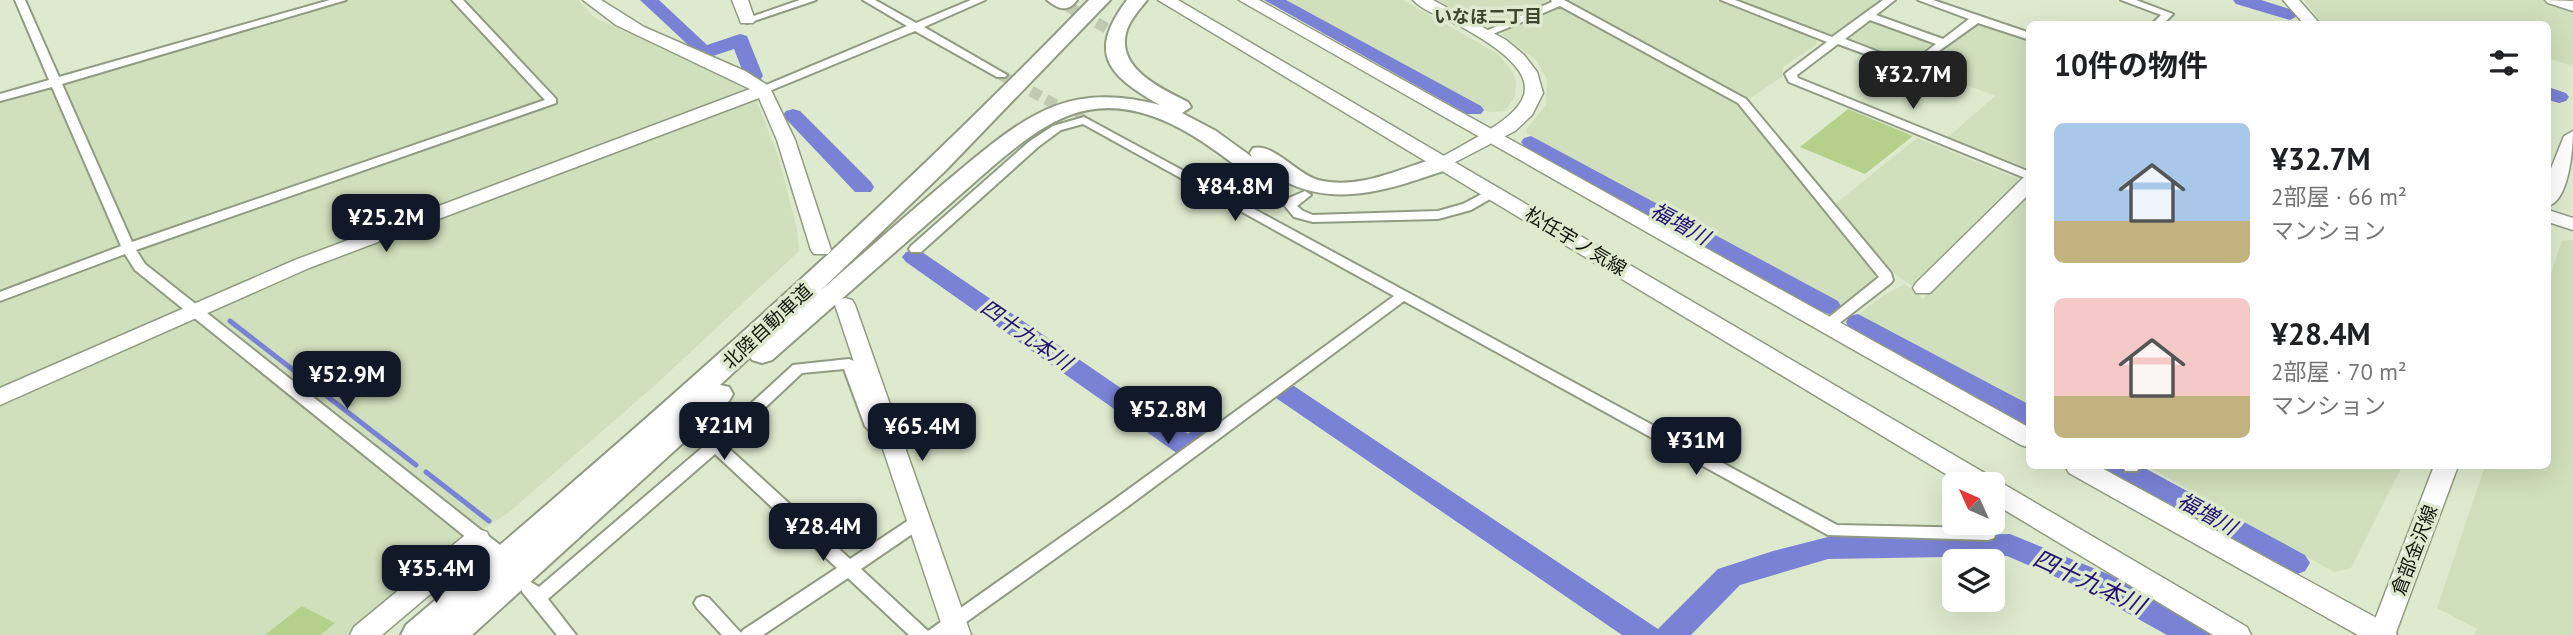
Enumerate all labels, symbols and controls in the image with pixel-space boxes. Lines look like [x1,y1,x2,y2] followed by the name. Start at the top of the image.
[1434,5,1542,28] district label: いなほ二丁目
[2485,44,2523,82] icon: filters
[2054,45,2208,84] text: 10件の物件
[1856,52,1970,111] pin: ¥32.7M
[1875,59,1951,88] text: ¥32.7M
[2271,139,2370,178] text: ¥32.7M
[2110,151,2194,235] icon: home
[1178,164,1292,223] pin: ¥84.8M
[1197,171,1273,200] text: ¥84.8M
[2271,182,2407,211] text: 2部屋 · 66 m²
[329,194,443,254] pin: ¥25.2M
[1646,196,1716,252] water label: 福増川
[1521,201,1631,281] street label: 松任宇ノ気線
[348,202,424,231] text: ¥25.2M
[2271,216,2386,245] text: マンション
[717,278,817,374] street label: 北陸自動車道
[976,293,1079,377] water label: 四十九本川
[2271,314,2370,353] text: ¥28.4M
[2110,326,2194,410] icon: home
[290,352,404,411] pin: ¥52.9M
[2271,357,2407,386] text: 2部屋 · 70 m²
[309,359,385,388] text: ¥52.9M
[1111,386,1225,446] pin: ¥52.8M
[2271,391,2386,420] text: マンション
[1130,394,1206,423] text: ¥52.8M
[683,402,765,462] pin: ¥21M
[865,404,979,463] pin: ¥65.4M
[695,410,753,439] text: ¥21M
[884,411,960,440] text: ¥65.4M
[1655,418,1737,477] pin: ¥31M
[1667,425,1725,454] text: ¥31M
[1942,472,2006,536] north arrow
[1942,472,2005,612] map controls
[2173,486,2243,542] water label: 福増川
[2386,501,2442,599] street label: 倉部金沢線
[766,504,880,563] pin: ¥28.4M
[785,511,861,540] text: ¥28.4M
[2028,542,2153,622] water label: 四十九本川
[379,546,493,605] pin: ¥35.4M
[1942,549,2005,612] button: layers
[398,553,474,582] text: ¥35.4M

